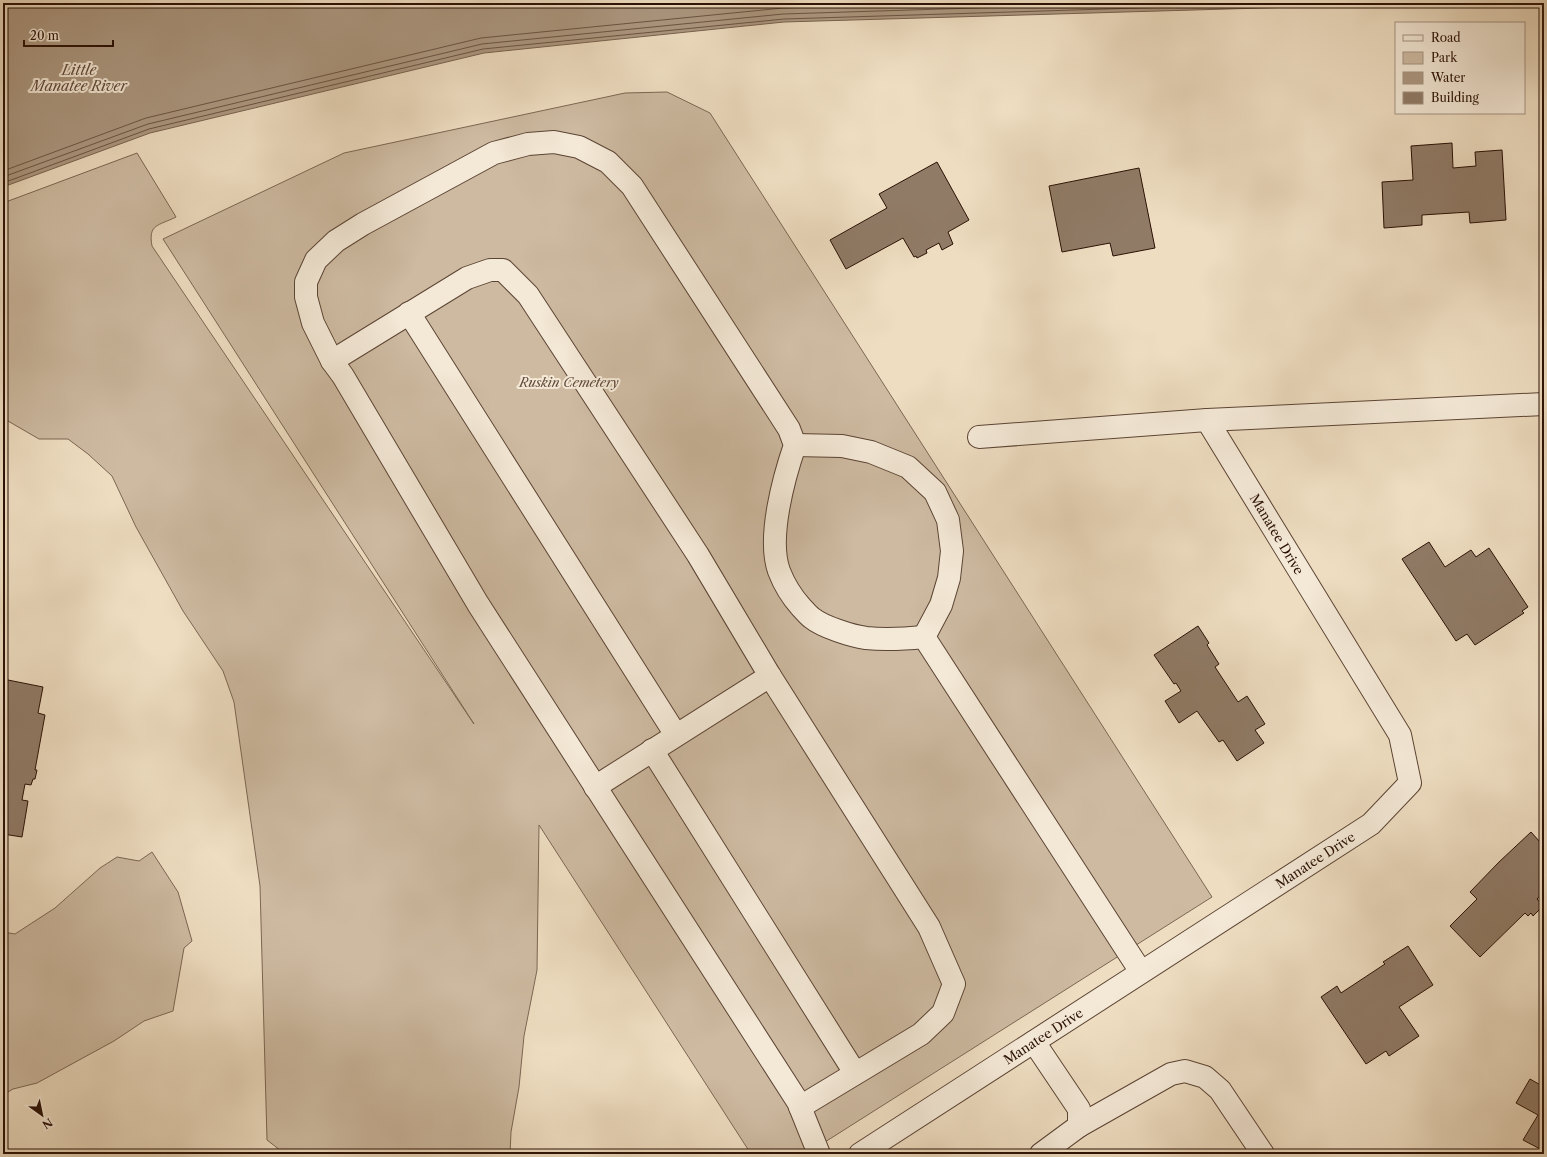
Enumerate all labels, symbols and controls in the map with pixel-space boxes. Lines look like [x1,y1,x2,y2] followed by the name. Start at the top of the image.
[24,22,113,48] scale bar
[1395,22,1525,114] legend
[30,28,59,43] text: 20 m
[1431,30,1461,45] text: Road
[1431,50,1458,65] text: Park
[29,61,128,95] water label: Little Manatee River
[1430,70,1465,85] text: Water
[1431,90,1479,105] text: Building
[518,374,619,390] park label: Ruskin Cemetery
[1247,491,1307,577] street label: Manatee Drive
[1272,828,1358,892] street label: Manatee Drive
[1000,1004,1086,1068] street label: Manatee Drive
[22,1095,62,1135] north arrow
[39,1115,55,1132] text: N

